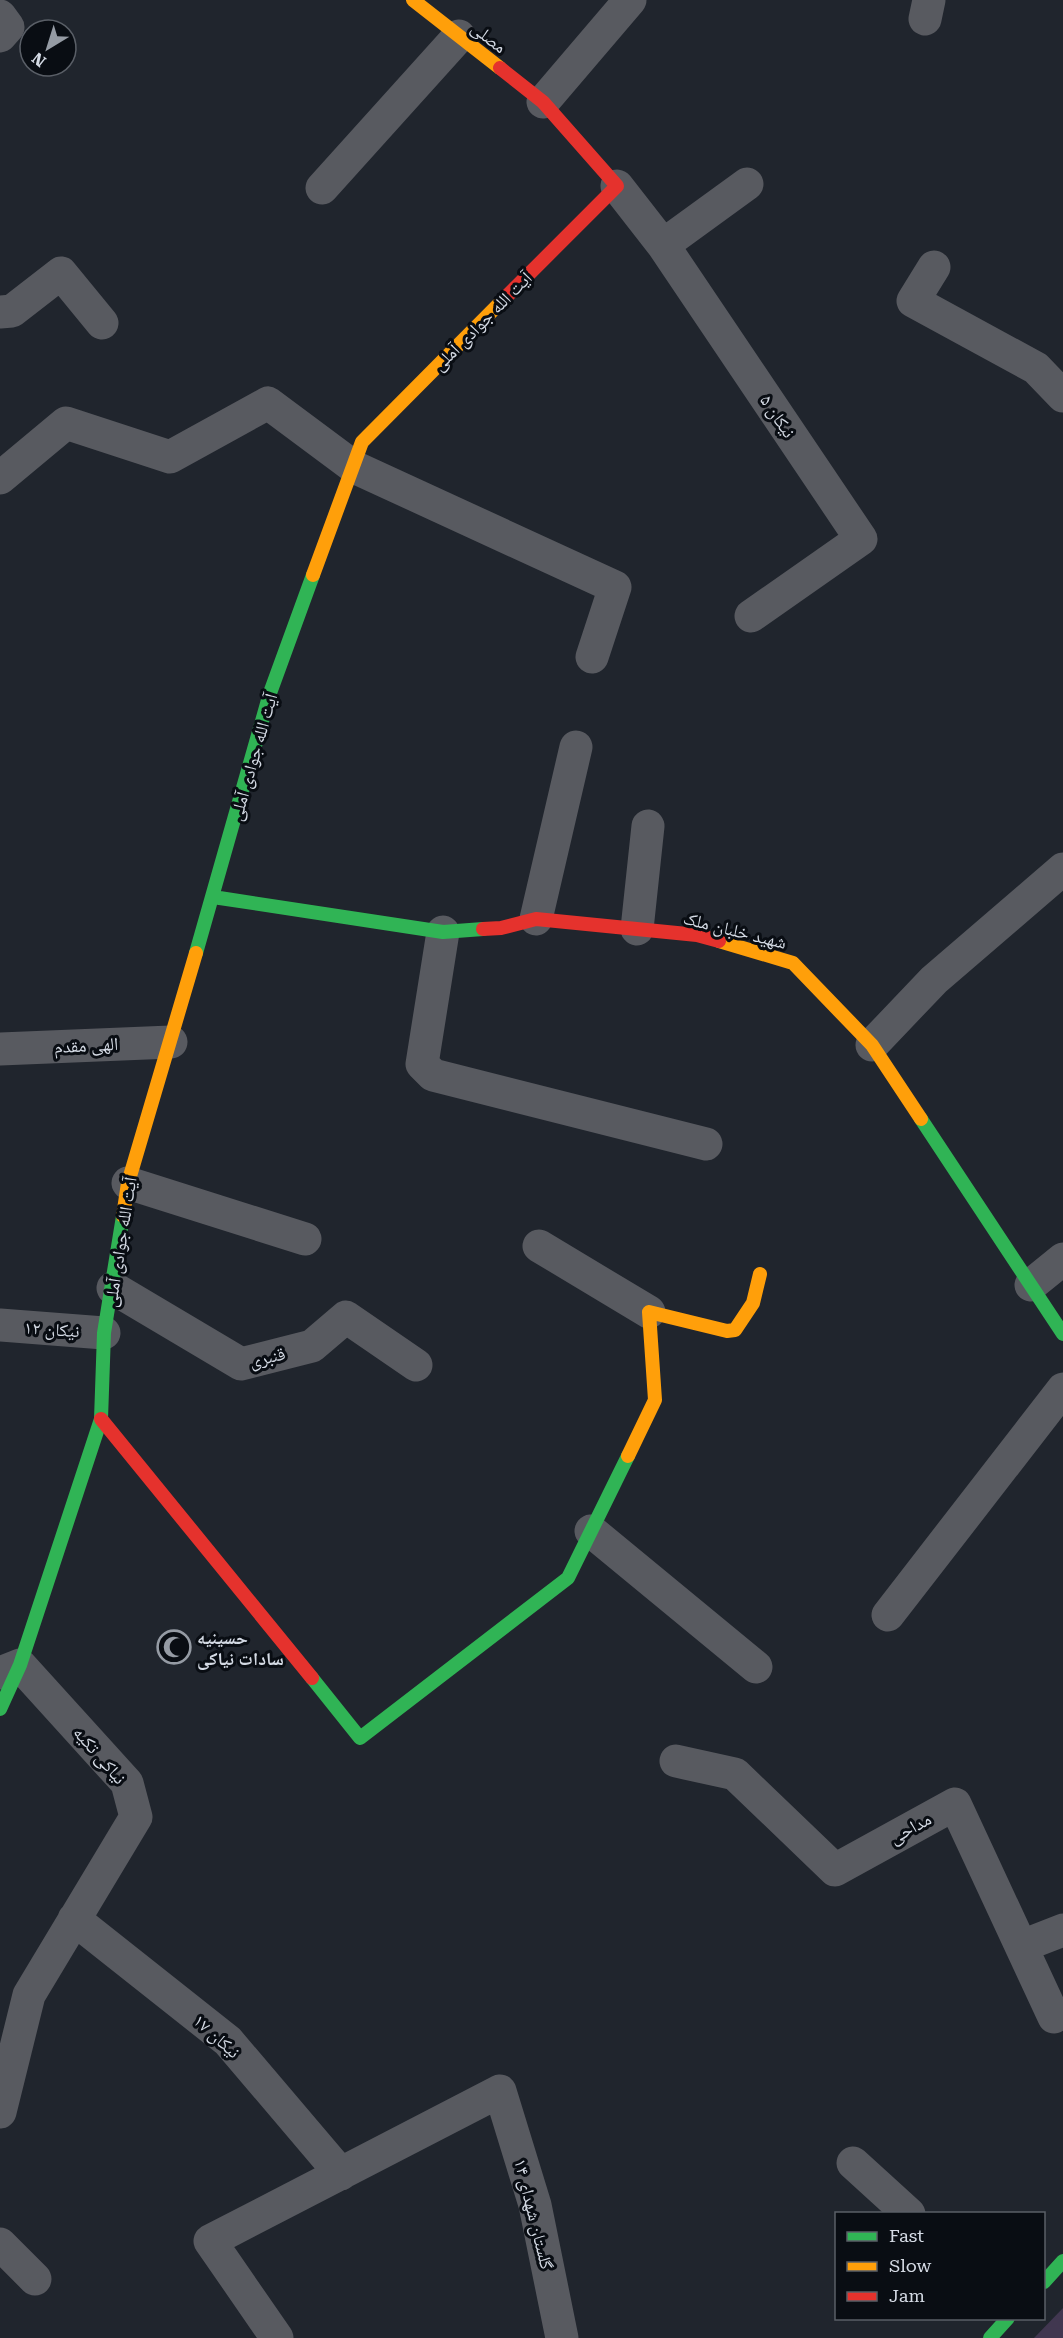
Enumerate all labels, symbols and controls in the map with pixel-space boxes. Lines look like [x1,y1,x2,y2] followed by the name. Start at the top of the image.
[467,17,511,58] street label: مصلی
[18,18,78,78] north arrow
[28,48,50,71] text: N
[428,267,537,376] street label: آیت الله جوادی آملی
[755,390,800,442] street label: نیکان ۵
[225,691,282,823] street label: آیت الله جوادی آملی
[681,907,789,954] street label: شهید خلبان ملک
[53,1033,119,1059] street label: الهی مقدم
[99,1175,142,1309] street label: آیت الله جوادی آملی
[23,1317,80,1342] street label: نیکان ۱۲
[247,1342,287,1373] street label: قنبری
[197,1627,284,1670] place label: حسینیه سادات نیاکی
[156,1629,192,1665] mosque icon: حسینیه سادات نیاکی
[69,1722,131,1789] street label: نیاکی تکیه
[885,1808,935,1849] street label: مداحی
[189,2010,245,2063] street label: نیکان ۱۷
[509,2156,558,2272] street label: گلستان شهدای ۱۴
[835,2212,1045,2320] legend
[889,2225,924,2246] text: Fast
[889,2255,931,2276] text: Slow
[889,2285,925,2306] text: Jam

